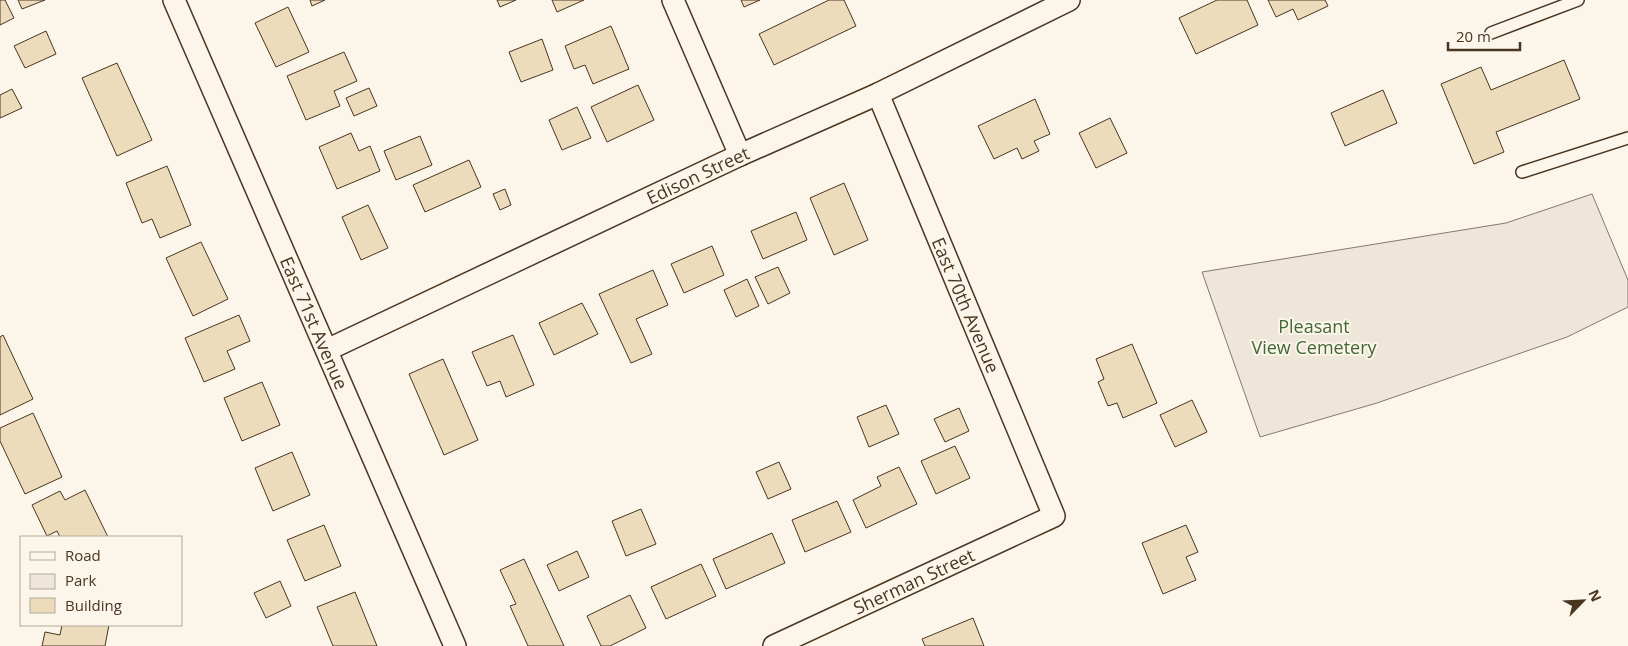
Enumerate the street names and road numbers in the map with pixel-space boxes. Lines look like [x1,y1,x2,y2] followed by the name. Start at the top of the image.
[642,140,753,209] street label: Edison Street
[927,234,1005,376] street label: East 70th Avenue
[275,253,354,393] street label: East 71st Avenue
[849,543,978,620] street label: Sherman Street

